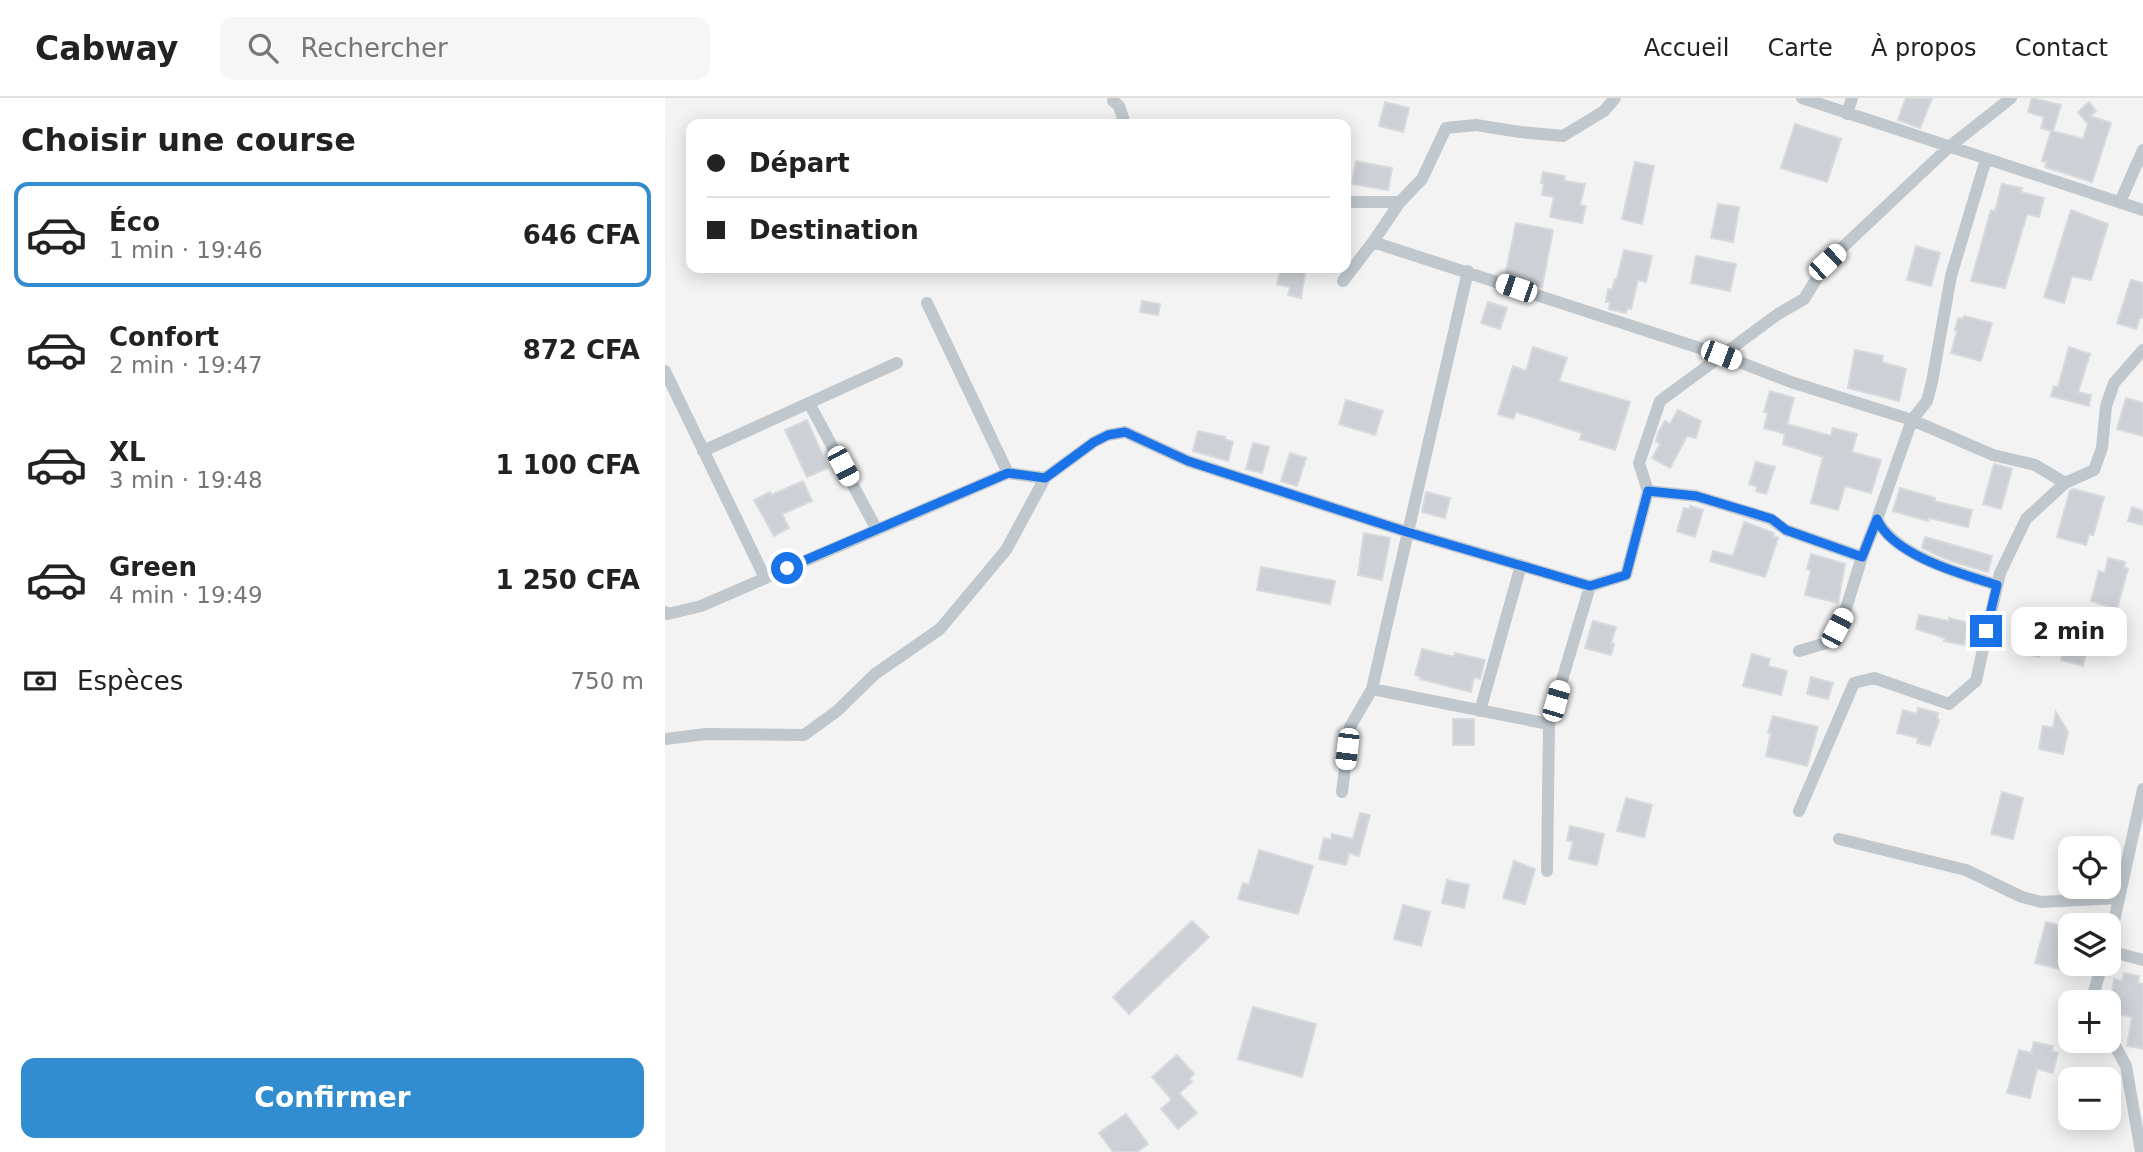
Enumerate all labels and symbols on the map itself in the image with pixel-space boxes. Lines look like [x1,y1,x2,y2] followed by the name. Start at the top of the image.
[1805,240,1850,284] car
[1493,271,1540,305] car
[1698,338,1745,372] car
[824,443,863,489] car
[771,552,803,584] route start
[1818,605,1857,651] car
[2011,606,2126,656] callout: 2 min
[1970,615,2002,647] route end
[1541,678,1572,724] car
[1335,727,1360,771] car

